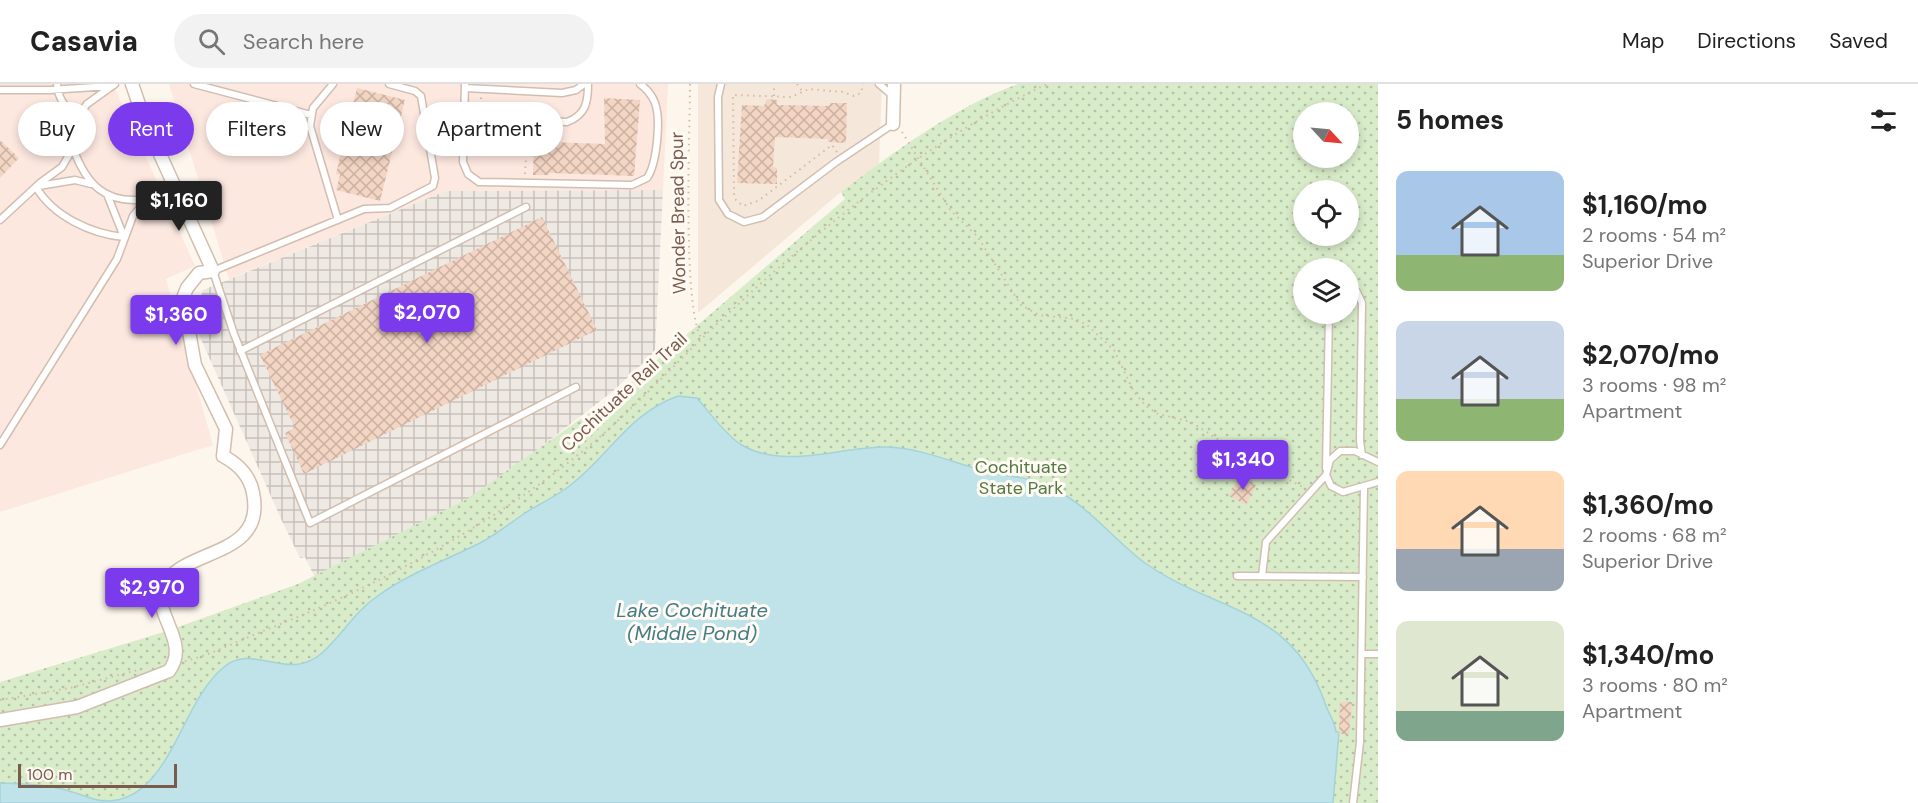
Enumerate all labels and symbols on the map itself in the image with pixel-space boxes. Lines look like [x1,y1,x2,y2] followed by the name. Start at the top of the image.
[1293,102,1359,168] north arrow
[665,131,691,294] street label: Wonder Bread Spur
[130,181,228,232] pin: $1,160
[378,293,476,344] pin: $2,070
[127,295,225,346] pin: $1,360
[556,327,692,457] street label: Cochituate Rail Trail
[1194,440,1292,491] pin: $1,340
[975,455,1067,500] park label: Cochituate State Park
[103,568,201,619] pin: $2,970
[616,597,768,646] water label: Lake Cochituate (Middle Pond)
[18,761,177,788] scale bar

